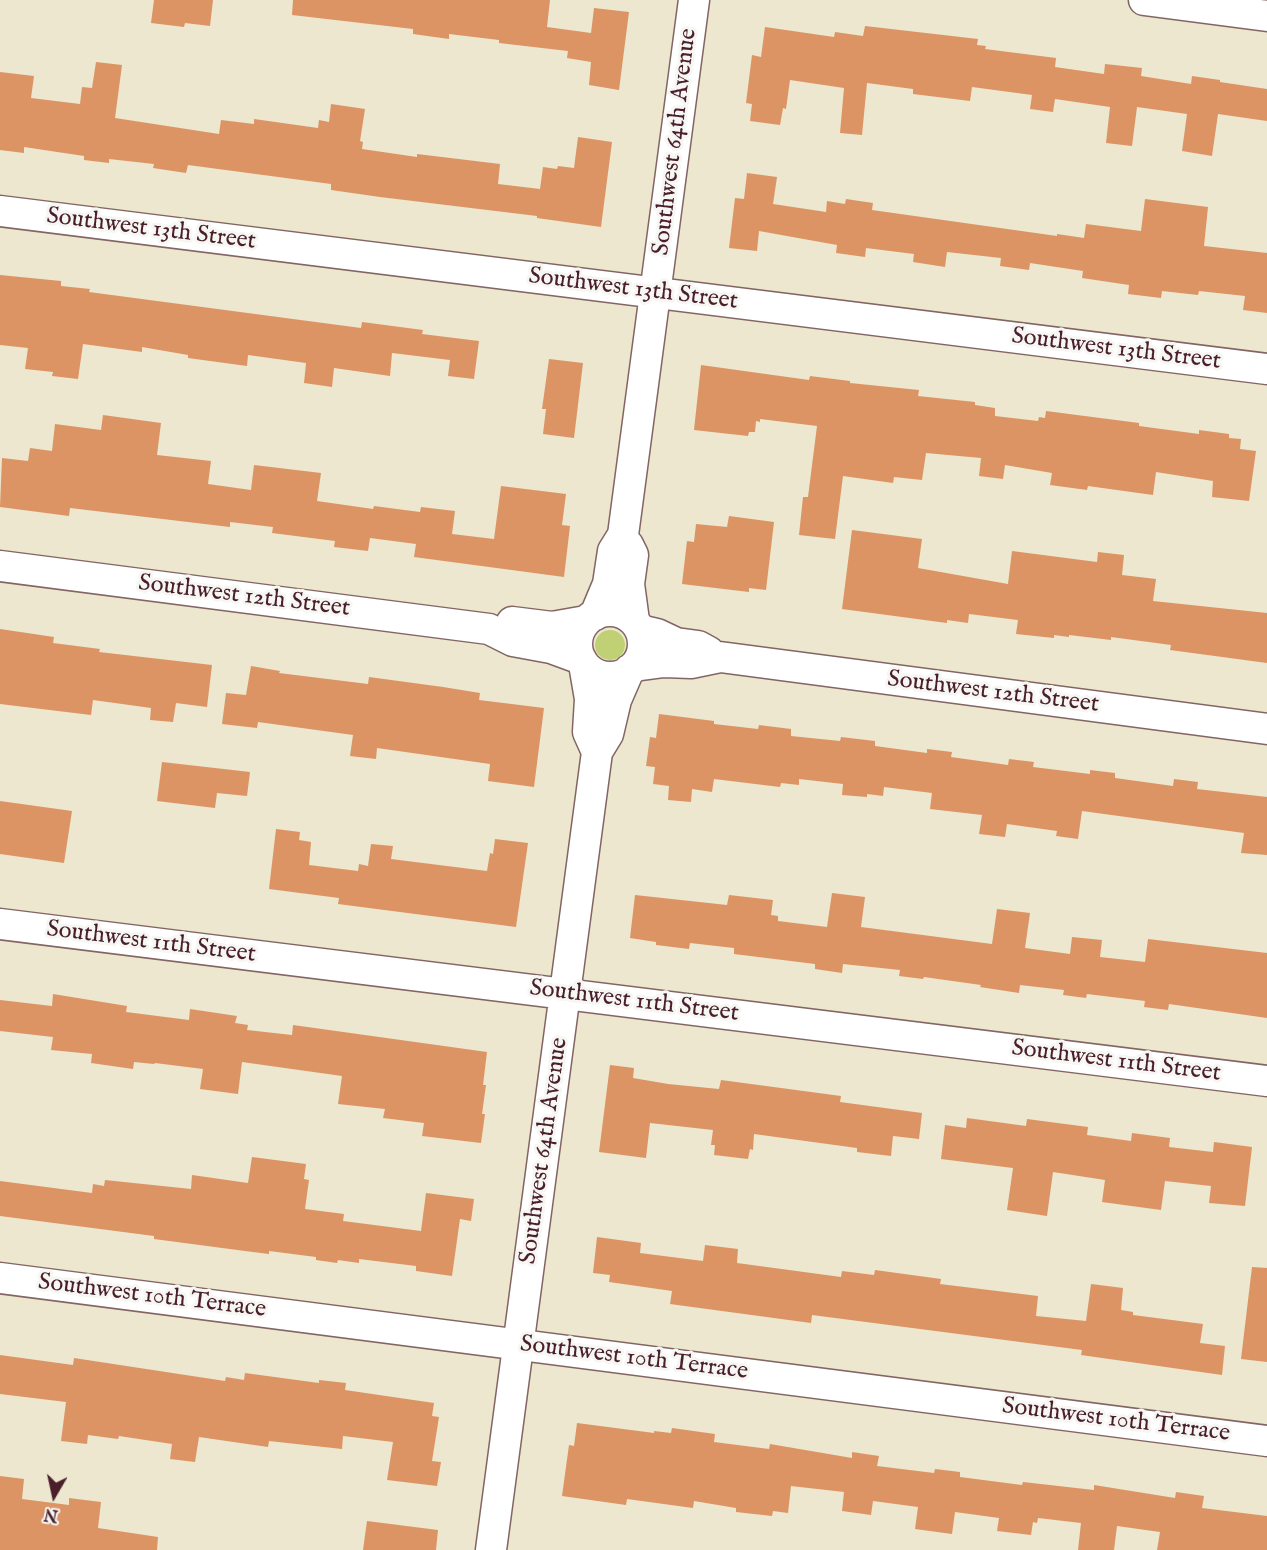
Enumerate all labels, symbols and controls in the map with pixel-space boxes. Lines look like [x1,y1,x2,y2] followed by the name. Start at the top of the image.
[648,27,704,257] street label: Southwest 64th Avenue
[45,203,257,257] street label: Southwest 13th Street
[527,263,739,317] street label: Southwest 13th Street
[1010,323,1222,377] street label: Southwest 13th Street
[137,570,351,624] street label: Southwest 12th Street
[886,666,1100,720] street label: Southwest 12th Street
[45,916,257,970] street label: Southwest 11th Street
[528,975,740,1029] street label: Southwest 11th Street
[1010,1035,1222,1089] street label: Southwest 11th Street
[515,1036,575,1266] street label: Southwest 64th Avenue
[36,1269,268,1325] street label: Southwest 10th Terrace
[518,1331,750,1387] street label: Southwest 10th Terrace
[1000,1393,1232,1449] street label: Southwest 10th Terrace
[24,1466,84,1526] north arrow
[43,1503,60,1525] text: N

